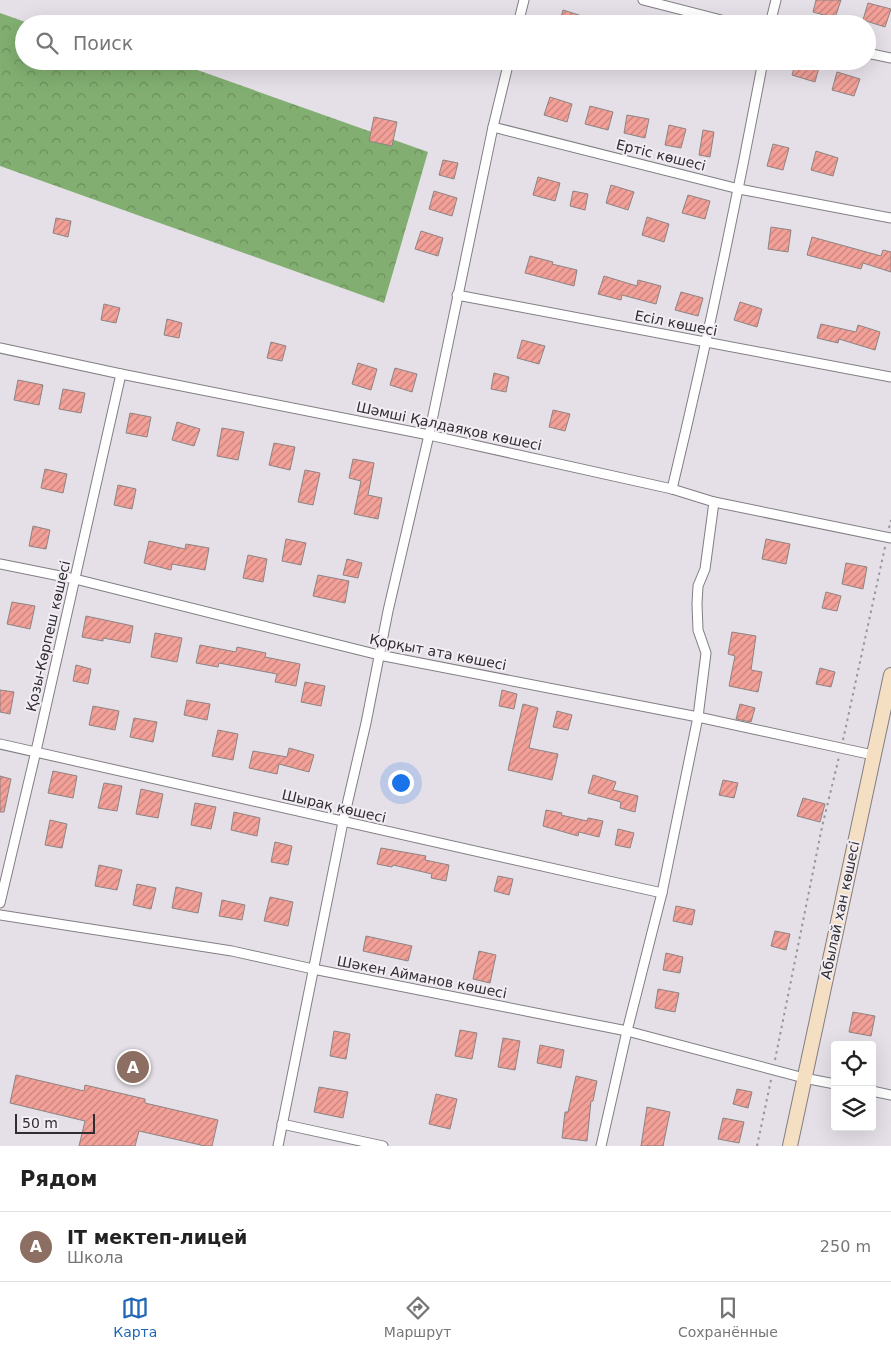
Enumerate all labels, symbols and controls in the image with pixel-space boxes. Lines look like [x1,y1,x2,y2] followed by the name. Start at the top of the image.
[15,15,876,70] search box
[33,29,61,57] icon: search
[73,32,133,54] text: Поиск
[614,136,708,174] street label: Ертіс көшесі
[633,307,719,339] street label: Есіл көшесі
[355,399,543,453] street label: Шәмші Қалдаяқов көшесі
[23,559,73,713] street label: Қозы-Көрпеш көшесі
[368,631,508,673] street label: Қорқыт ата көшесі
[388,770,414,796] your location
[280,786,388,826] street label: Шырақ көшесі
[818,839,862,981] street label: Абылай хан көшесі
[336,953,508,1001] street label: Шәкен Айманов көшесі
[831,1041,876,1131] map controls
[831,1041,876,1086] button: locate
[117,1048,149,1086] pin: A
[831,1086,876,1131] button: layers
[15,1111,95,1134] scale bar
[22,1115,58,1131] text: 50 m
[20,1167,97,1191] text: Рядом
[67,1226,247,1248] text: IT мектеп-лицей
[30,1237,42,1256] text: A
[820,1237,871,1256] text: 250 m
[67,1248,124,1267] text: Школа
[113,1294,157,1340] tab: Карта
[384,1294,451,1340] tab: Маршрут
[678,1294,778,1340] tab: Сохранённые

